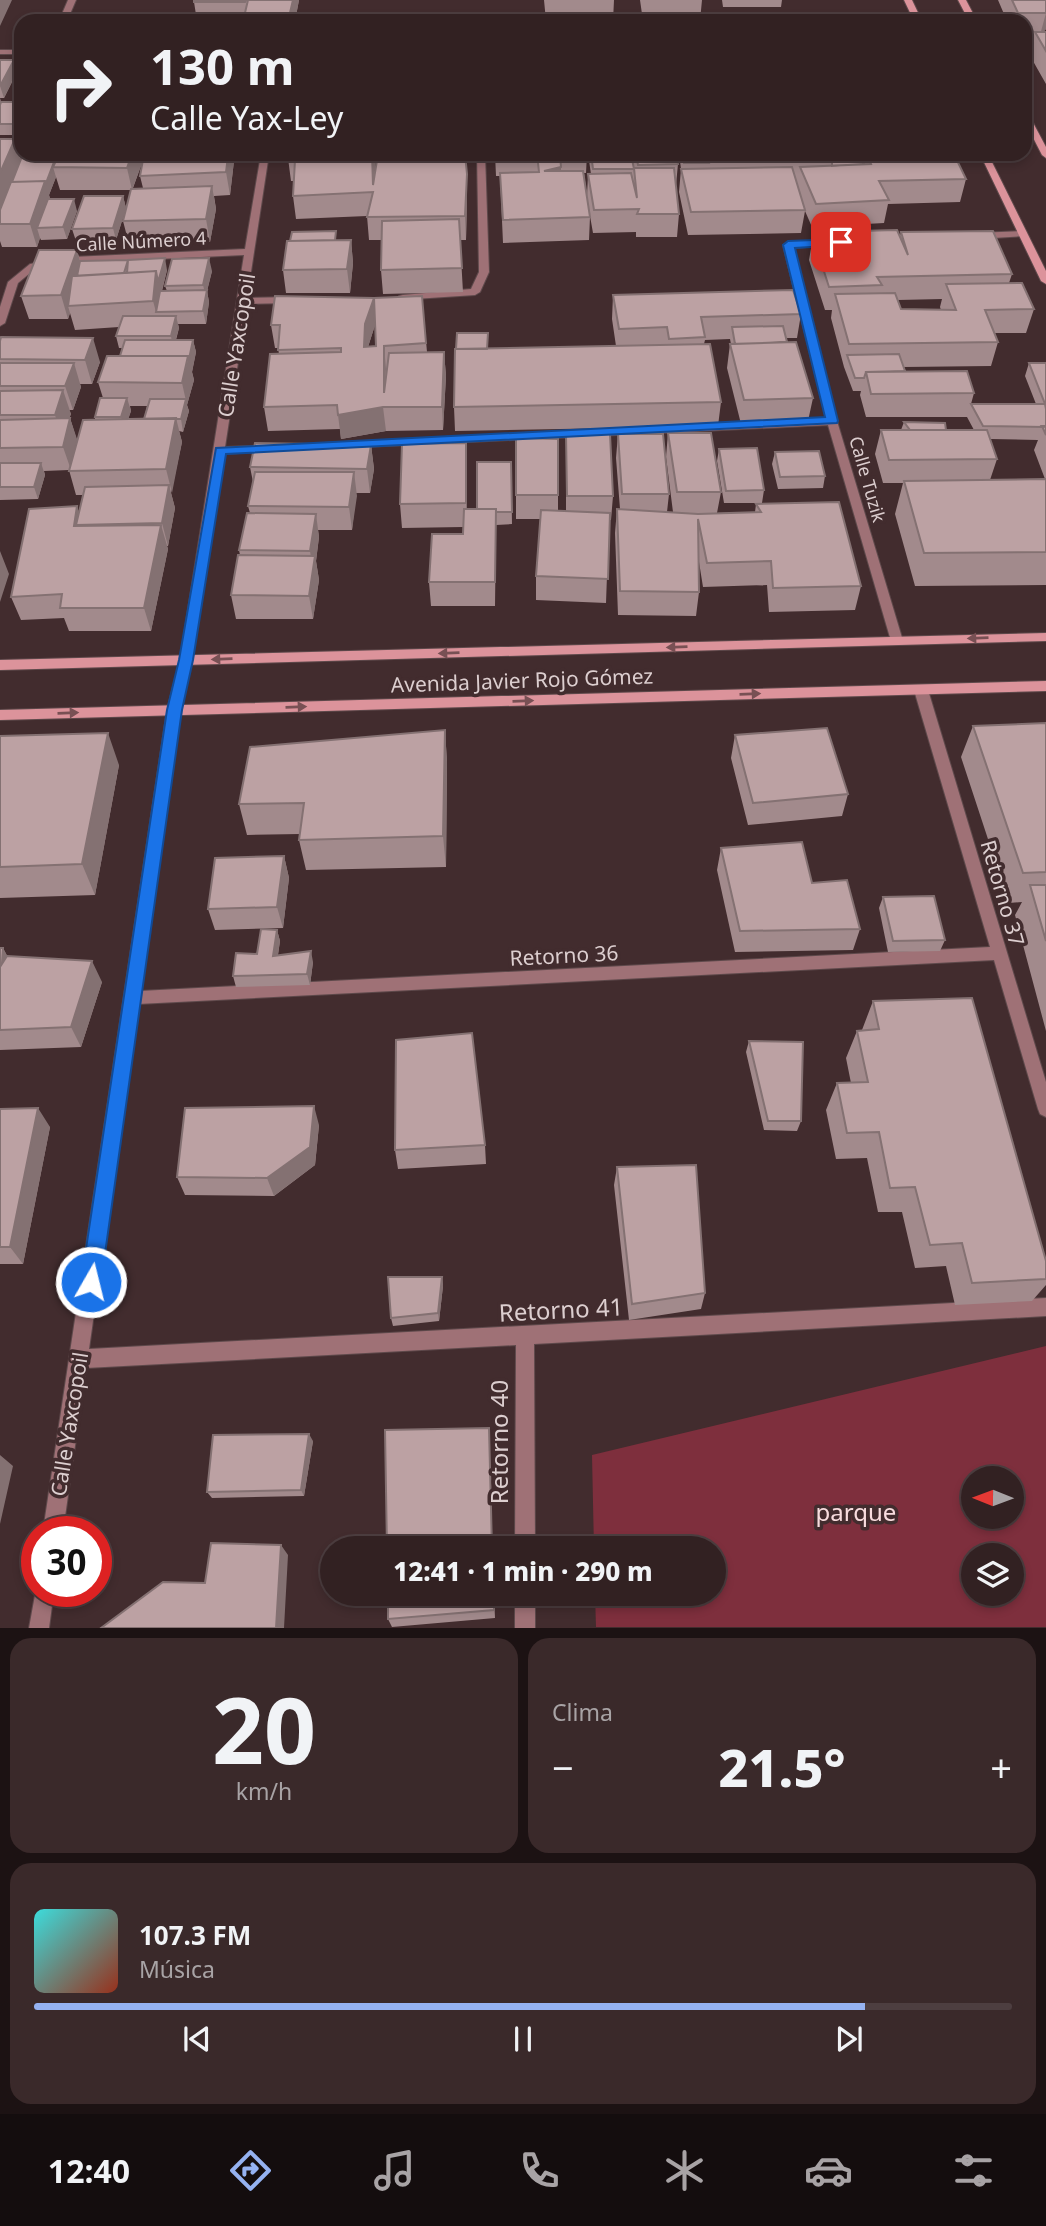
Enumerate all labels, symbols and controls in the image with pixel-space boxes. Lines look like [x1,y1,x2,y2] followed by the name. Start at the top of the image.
[150,33,295,99] text: 130 m
[35,42,126,133] icon: right
[150,96,343,139] text: Calle Yax-Ley
[811,212,871,272] pin
[822,223,860,261] icon: arrive
[75,226,207,256] street label: Calle Número 4
[211,271,261,419] street label: Calle Yaxcopoil
[844,433,892,525] street label: Calle Tuzik
[967,633,989,644] one-way arrow
[666,641,688,652] one-way arrow
[438,647,460,658] one-way arrow
[211,653,233,664] one-way arrow
[390,661,654,699] street label: Avenida Javier Rojo Gómez
[740,689,762,700] one-way arrow
[512,695,534,706] one-way arrow
[285,701,307,713] one-way arrow
[57,708,79,719] one-way arrow
[975,837,1031,949] street label: Retorno 37
[509,938,619,972] street label: Retorno 36
[54,1245,128,1319] position arrow
[498,1289,624,1329] street label: Retorno 41
[44,1350,94,1498] street label: Calle Yaxcopoil
[482,1380,515,1504] street label: Retorno 40
[961,1466,1024,1530] north arrow
[961,1466,1024,1606] map controls
[816,1495,896,1528] park label: parque
[21,1516,112,1607] speed limit sign: 30
[961,1543,1024,1606] button: layers
[393,1553,653,1589] text: 12:41 · 1 min · 290 m
[212,1667,316,1791] text: 20
[552,1696,613,1728] text: Clima
[719,1731,845,1802] text: 21.5°
[552,1741,574,1793] text: −
[990,1741,1012,1793] text: +
[236,1775,292,1807] text: km/h
[139,1917,251,1953] text: 107.3 FM
[139,1953,215,1985] text: Música
[178,2020,216,2058] icon: previous
[504,2020,542,2058] icon: pause
[830,2020,868,2058] icon: next
[226,2146,275,2195] icon: directions
[370,2146,419,2195] icon: music
[515,2146,564,2195] icon: phone
[660,2146,709,2195] icon: climate
[804,2146,853,2195] icon: car
[949,2146,998,2195] icon: filters
[48,2149,130,2192] text: 12:40

